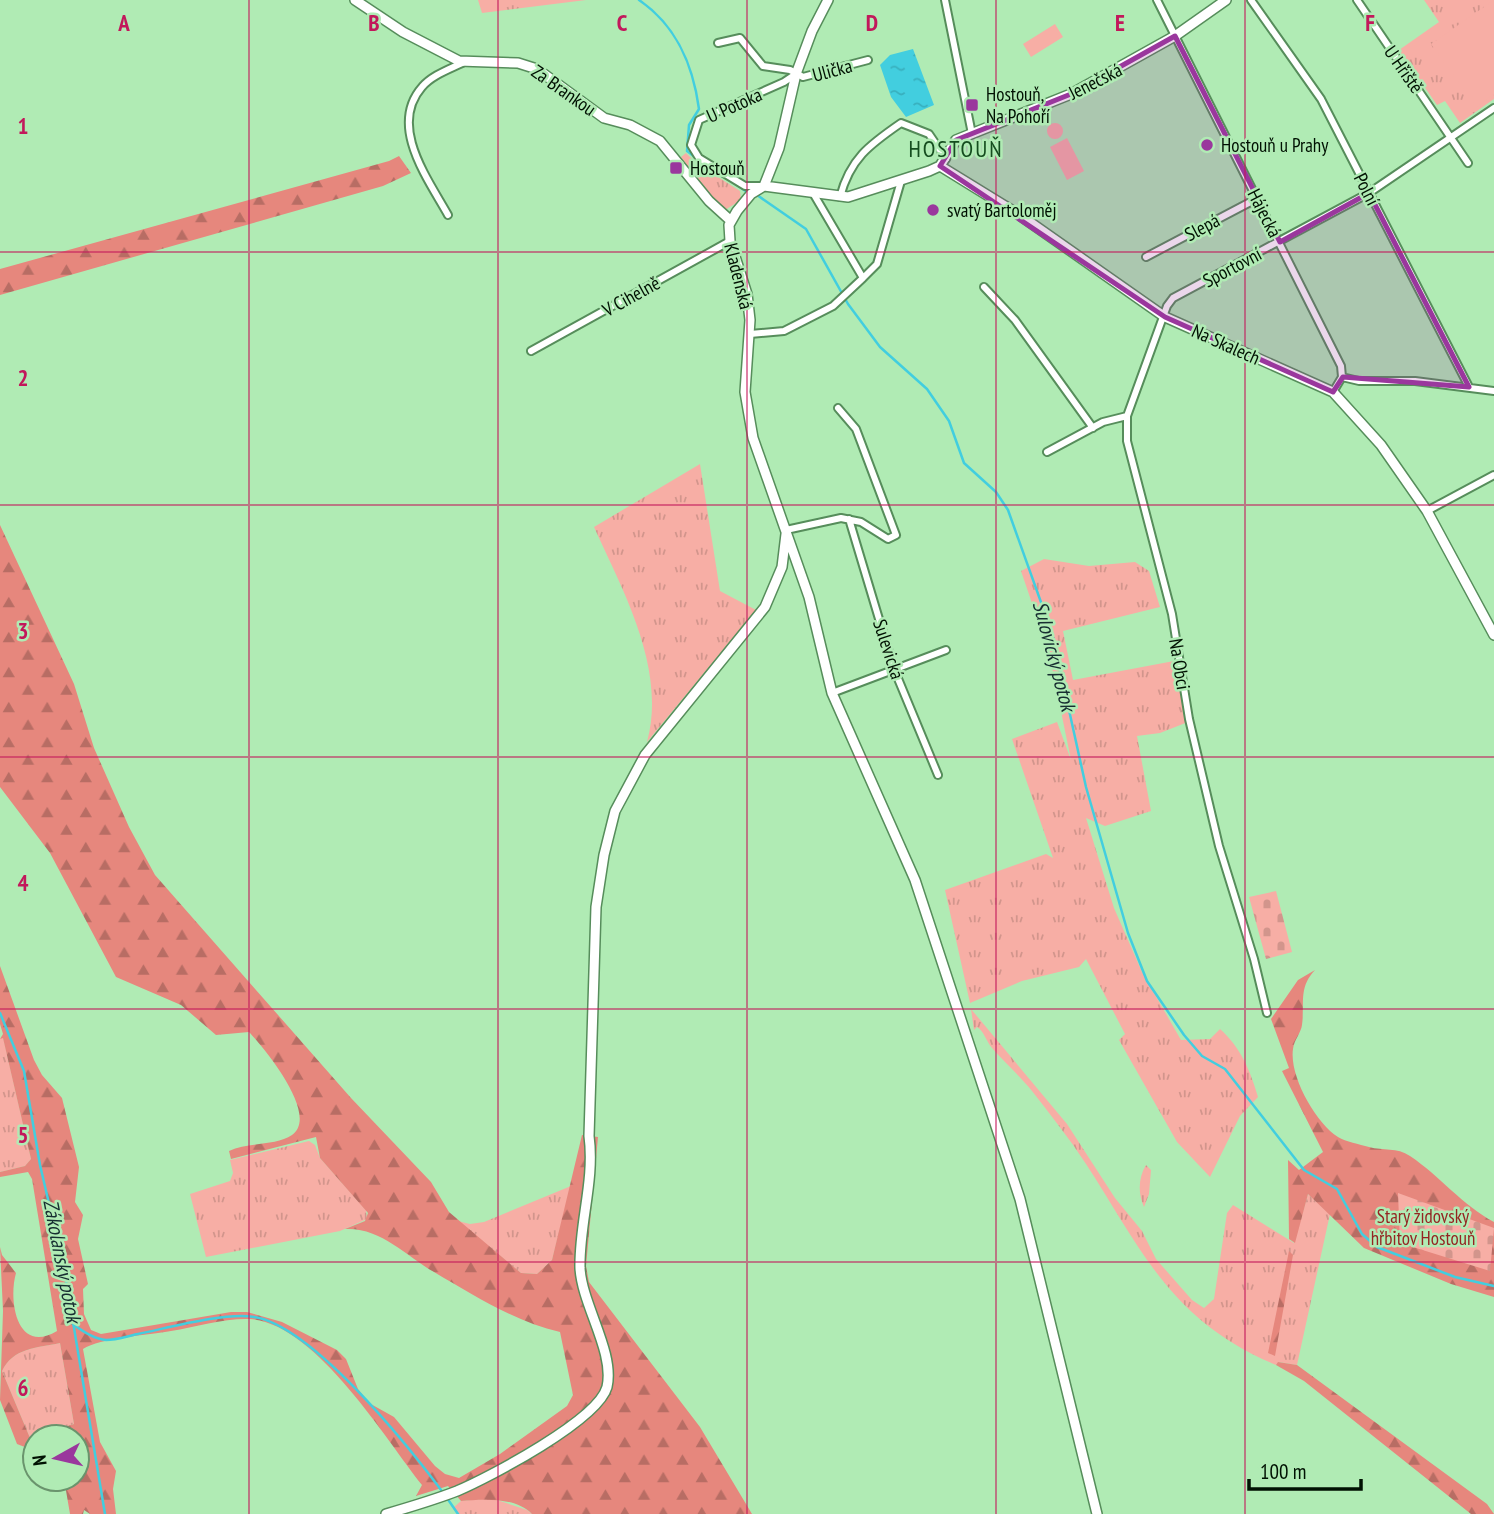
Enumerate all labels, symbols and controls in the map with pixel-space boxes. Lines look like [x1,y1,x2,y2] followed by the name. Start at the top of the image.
[117,8,130,37] text: A
[368,8,380,37] text: B
[617,8,628,37] text: C
[866,8,878,37] text: D
[1115,8,1125,37] text: E
[1365,8,1375,37] text: F
[1379,40,1429,98] street label: U Hřiště
[809,53,855,87] street label: Ulička
[1063,57,1126,105] street label: Jenečská
[527,59,601,121] street label: Za Brankou
[702,82,766,128] street label: U Potoka
[986,82,1050,128] place label: Hostouň, Na Pohoří
[964,97,980,113] marker: Hostouň, Na Pohoří
[18,111,29,140] text: 1
[1221,133,1329,157] place label: Hostouň u Prahy
[908,134,1004,163] district label: HOSTOUŇ
[1199,137,1215,153] marker: Hostouň u Prahy
[690,156,745,180] place label: Hostouň
[668,160,684,176] marker: Hostouň
[1349,169,1385,209] street label: Polní
[1243,185,1287,241] street label: Hájecká
[947,198,1057,222] place label: svatý Bartoloměj
[925,202,941,218] marker: svatý Bartoloměj
[1180,208,1224,246] street label: Slepá
[719,240,759,312] street label: Kladenská
[1198,242,1266,292] street label: Sportovní
[597,270,664,322] street label: V Cihelně
[1188,318,1264,370] street label: Na Skalech
[18,363,29,392] text: 2
[1027,598,1083,717] water label: Sulovický potok
[18,616,29,645] text: 3
[868,616,910,682] street label: Sulevická
[1164,637,1196,691] street label: Na Obci
[18,868,29,897] text: 4
[18,1120,29,1149] text: 5
[37,1197,88,1328] water label: Zákolanský potok
[1371,1204,1475,1250] park label: Starý židovský hřbitov Hostouň
[18,1373,29,1402] text: 6
[21,1423,91,1493] north arrow
[1249,1448,1361,1492] scale bar
[27,1454,52,1467] text: N
[1260,1458,1306,1485] text: 100 m

